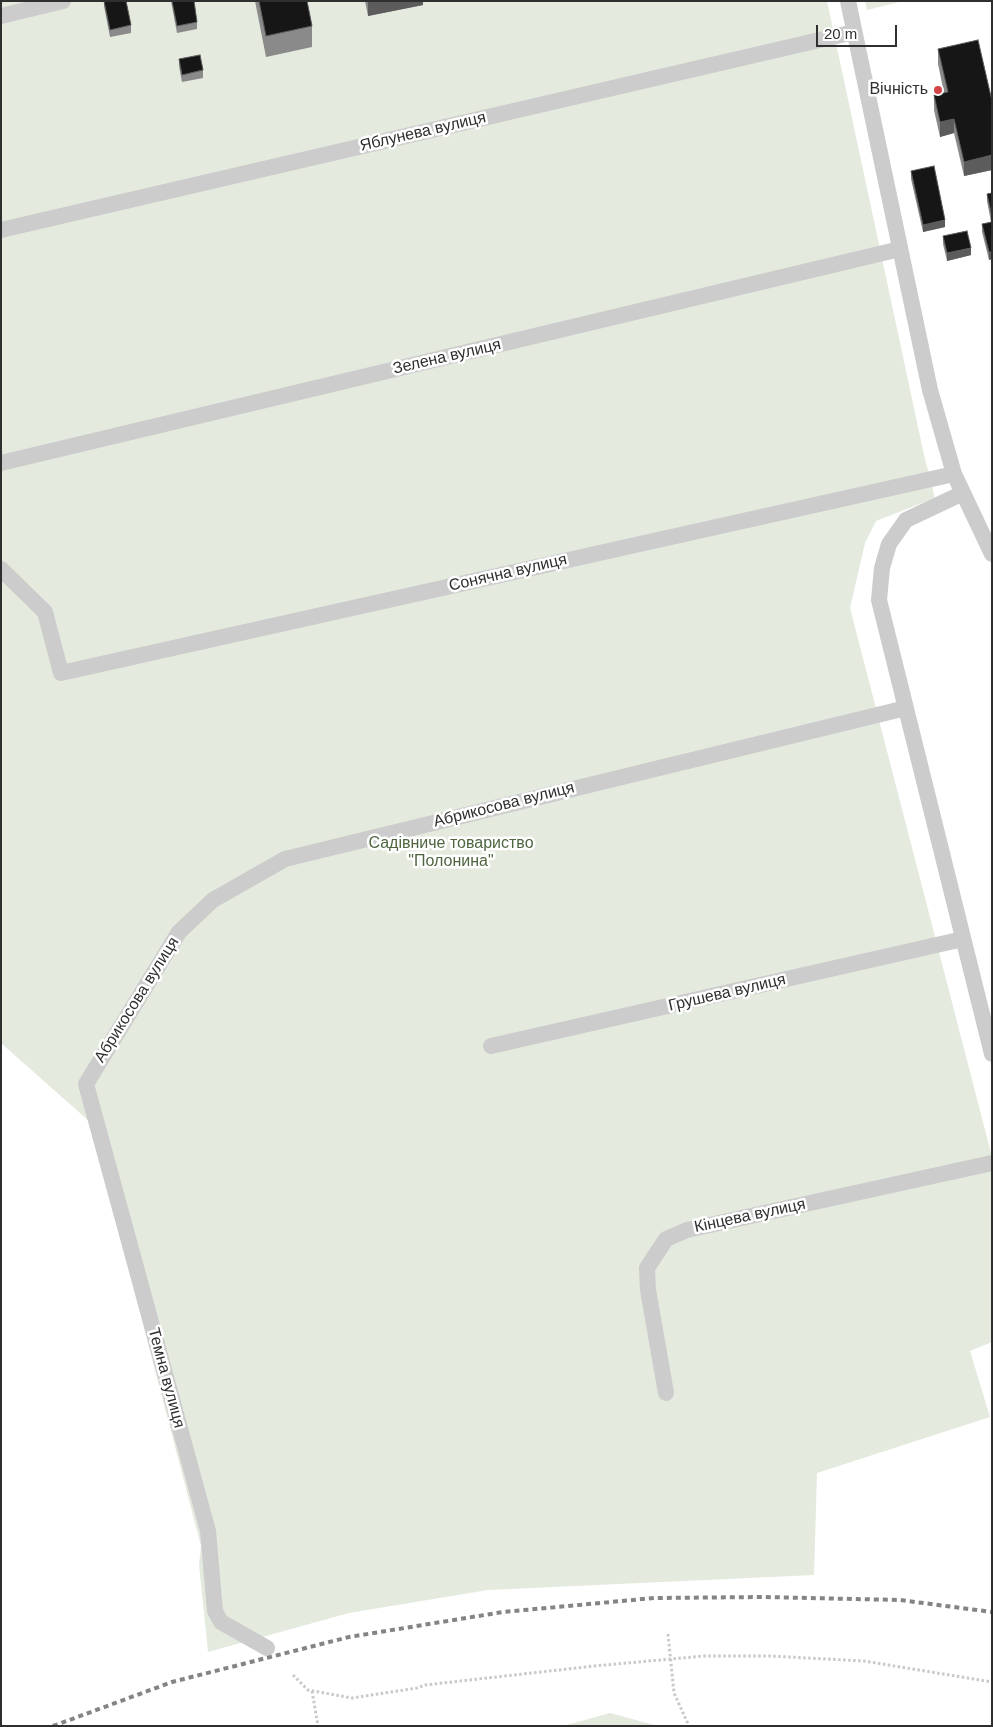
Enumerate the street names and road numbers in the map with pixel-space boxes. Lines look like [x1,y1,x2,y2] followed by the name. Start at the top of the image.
[358,108,488,156] street label: Яблунева вулиця
[391,335,503,379] street label: Зелена вулиця
[447,550,569,596] street label: Сонячна вулиця
[432,778,576,832] street label: Абрикосова вулиця
[91,934,183,1066] street label: Абрикосова вулиця
[666,970,788,1016] street label: Грушева вулиця
[693,1195,807,1237] street label: Кінцева вулиця
[143,1326,189,1430] street label: Темна вулиця

